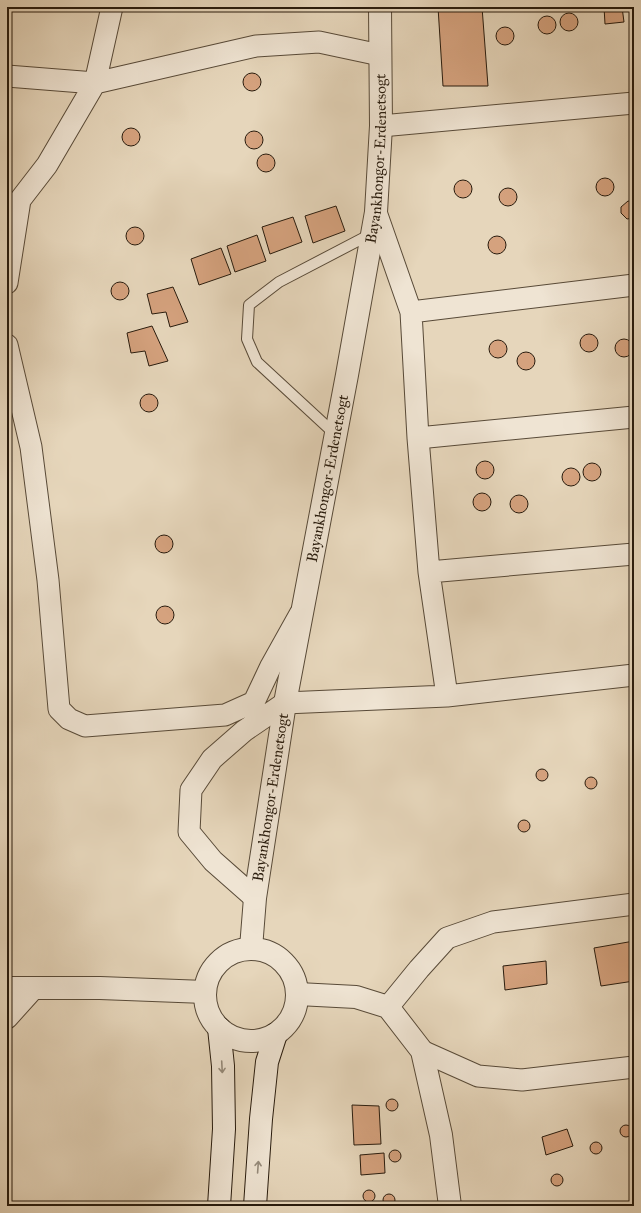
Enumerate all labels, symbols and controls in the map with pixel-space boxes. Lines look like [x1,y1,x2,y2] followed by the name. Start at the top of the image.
[362,73,390,245] street label: Bayankhongor-Erdenetsogt
[303,392,352,564] street label: Bayankhongor-Erdenetsogt
[249,711,292,883] street label: Bayankhongor-Erdenetsogt
[219,1060,226,1073] one-way arrow
[254,1161,261,1174] one-way arrow

